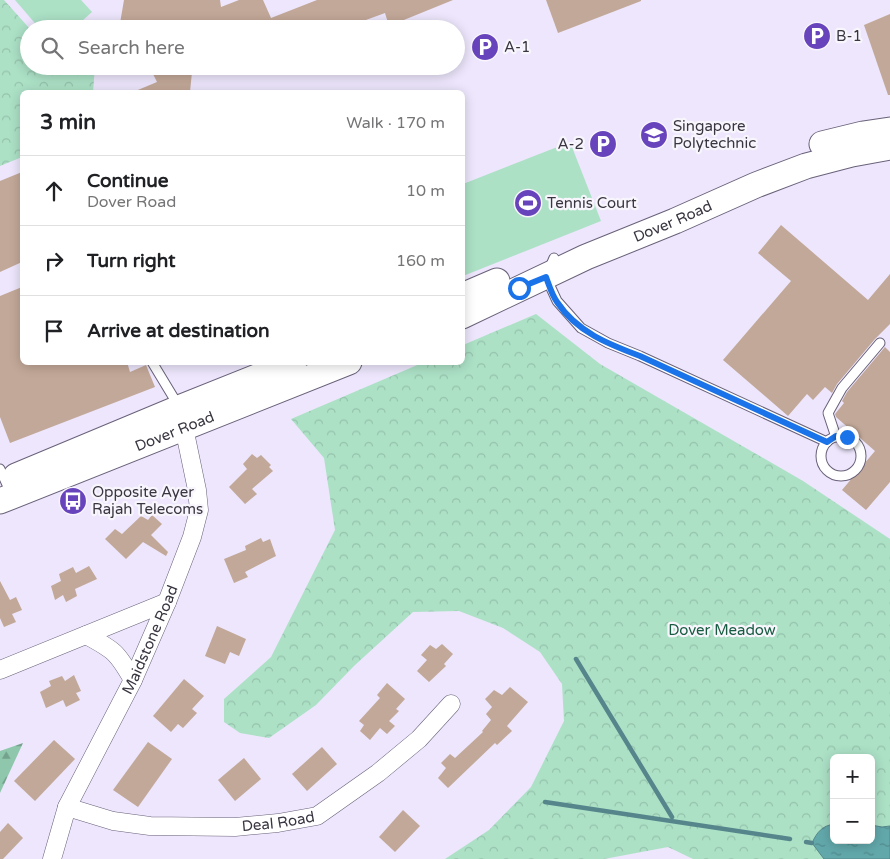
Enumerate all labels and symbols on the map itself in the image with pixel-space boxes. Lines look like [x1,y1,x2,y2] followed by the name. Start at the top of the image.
[802,21,832,51] parking icon: B-1
[836,27,862,45] place label: B-1
[470,32,500,62] parking icon: A-1
[504,38,531,56] place label: A-1
[673,117,756,152] place label: Singapore Polytechnic
[639,120,669,150] school or university icon: Singapore Polytechnic
[588,129,618,159] parking icon: A-2
[557,135,584,153] place label: A-2
[513,188,543,218] sports icon: Tennis Court
[547,194,637,212] place label: Tennis Court
[631,197,715,246] street label: Dover Road
[508,277,531,300] route start
[132,408,217,455] street label: Dover Road
[836,426,859,449] route end
[92,483,203,518] place label: Opposite Ayer Rajah Telecoms
[58,486,88,516] bus stop icon: Opposite Ayer Rajah Telecoms
[118,583,182,697] street label: Maidstone Road
[668,621,776,639] park label: Dover Meadow
[241,808,316,835] street label: Deal Road

